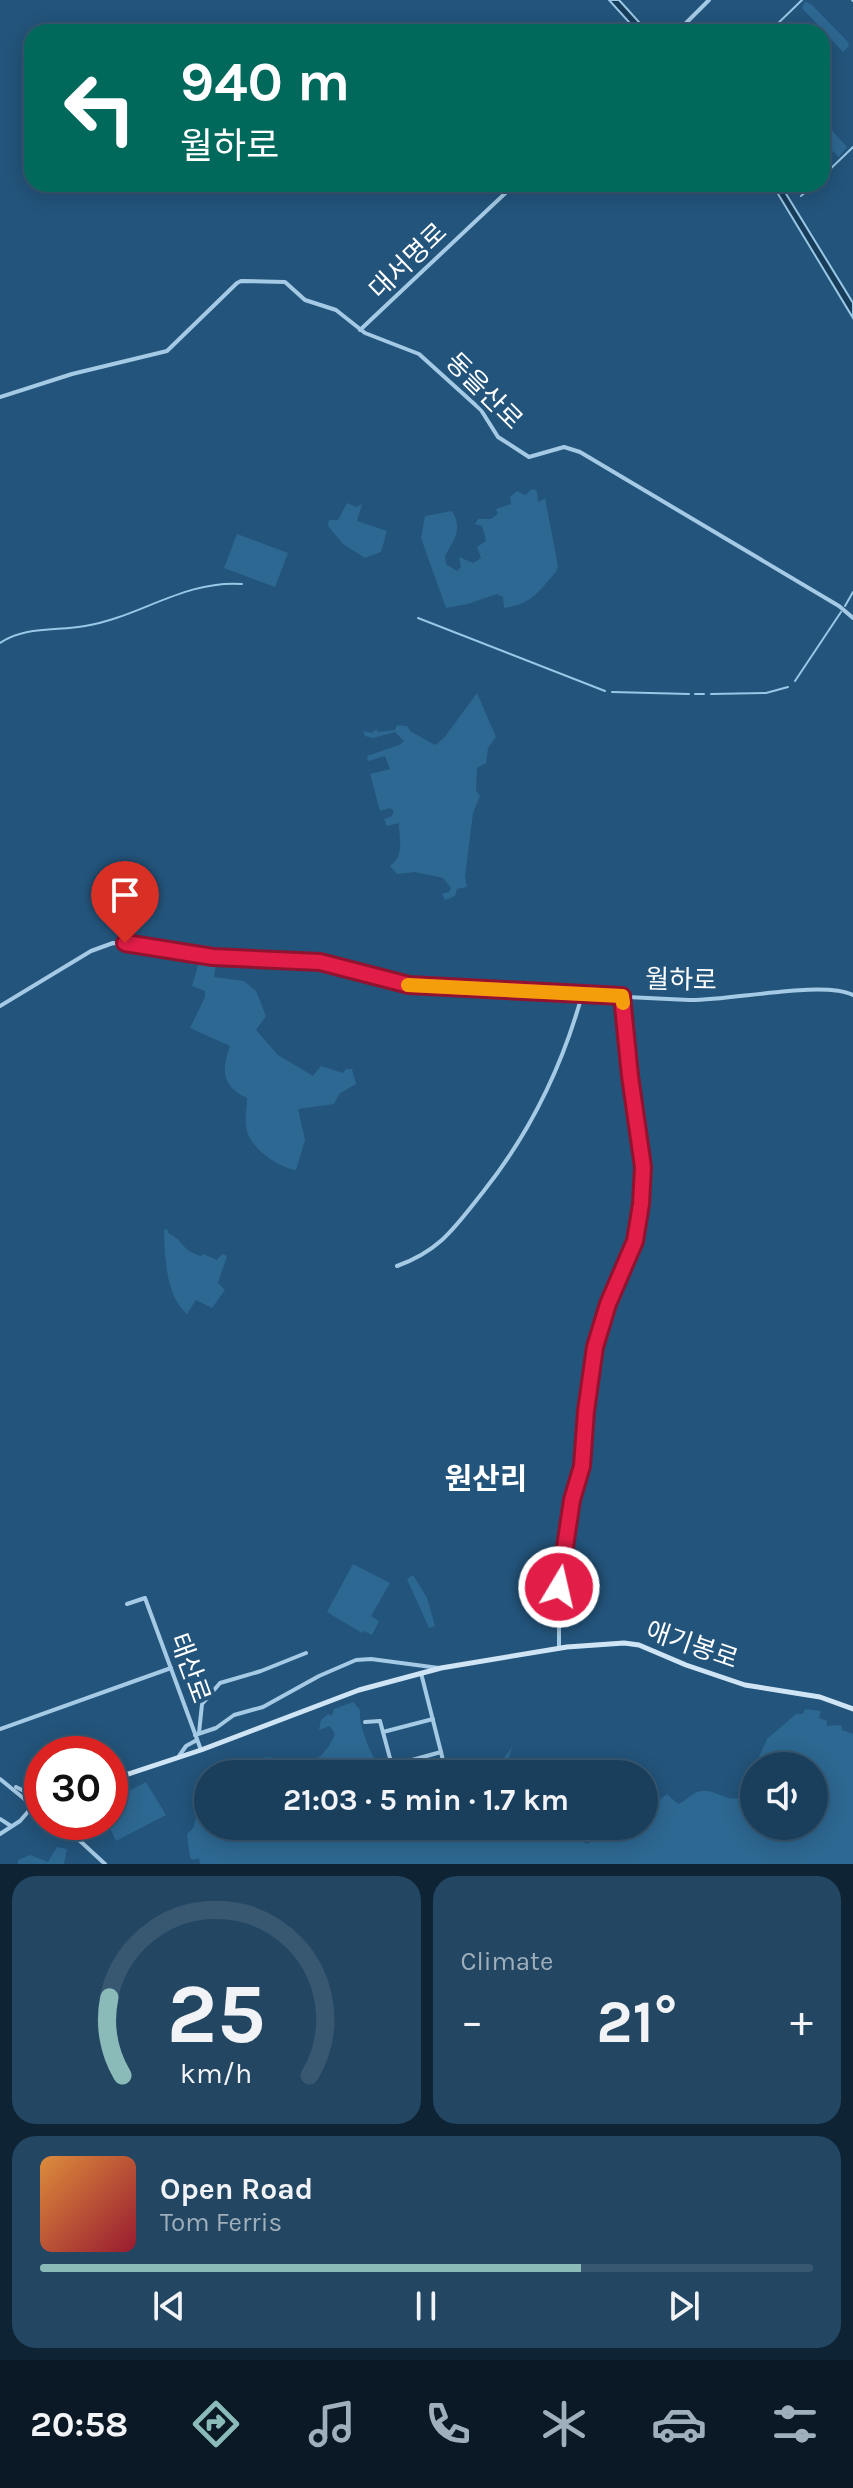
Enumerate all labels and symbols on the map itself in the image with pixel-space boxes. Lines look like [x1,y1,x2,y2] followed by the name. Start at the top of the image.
[363,217,453,305] street label: 대서명로
[439,346,529,436] street label: 동을산로
[91,861,159,943] pin
[645,964,717,996] street label: 월하로
[445,1461,527,1497] district label: 원산리
[517,1545,601,1629] position arrow
[642,1615,742,1675] street label: 애기봉로
[163,1629,217,1707] street label: 태산로
[24,1736,128,1840] speed limit sign: 30

